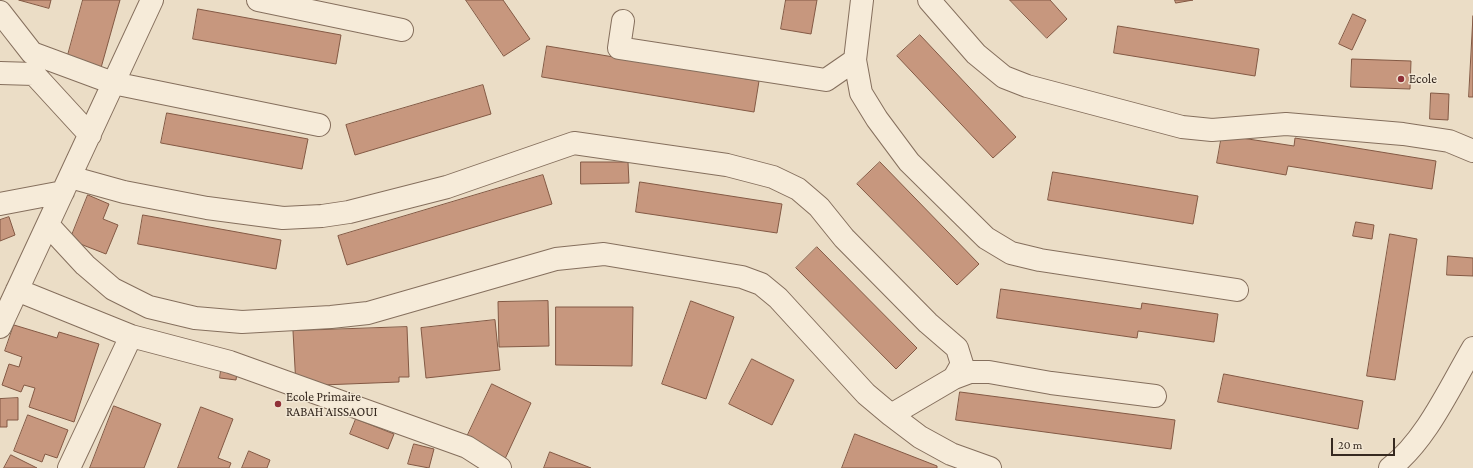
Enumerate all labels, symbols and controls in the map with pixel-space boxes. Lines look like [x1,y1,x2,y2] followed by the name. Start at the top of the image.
[1409,71,1437,87] place label: Ecole
[1396,74,1406,84] marker: Ecole
[286,389,378,420] place label: Ecole Primaire RABAH AISSAOUI
[273,399,283,409] marker: Ecole Primaire RABAH AISSAOUI
[1333,430,1397,456] scale bar
[1338,438,1362,452] text: 20 m

